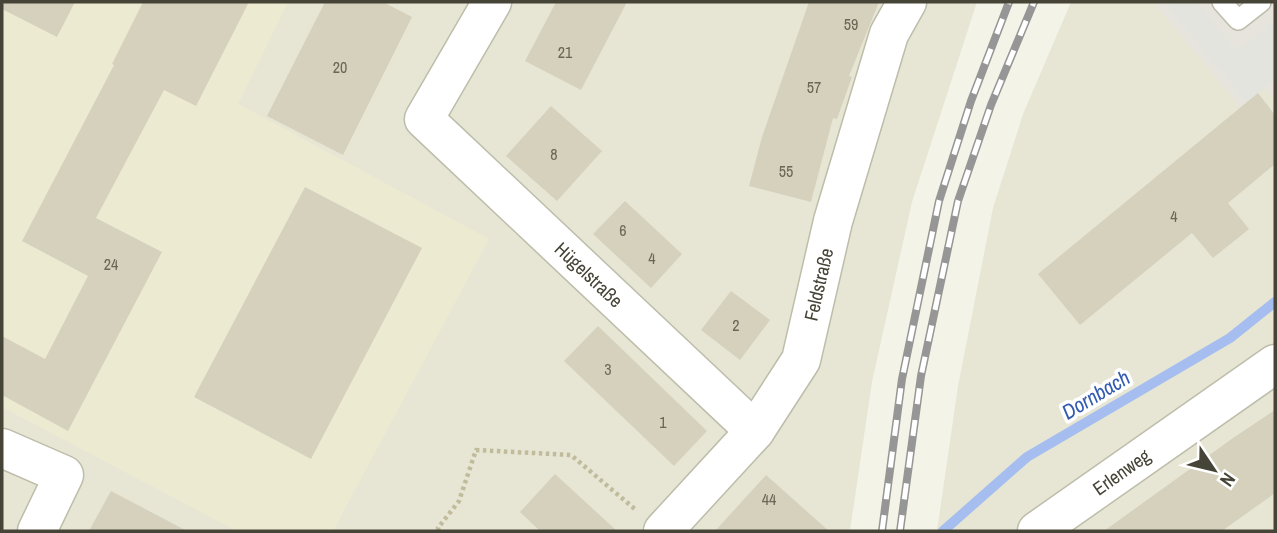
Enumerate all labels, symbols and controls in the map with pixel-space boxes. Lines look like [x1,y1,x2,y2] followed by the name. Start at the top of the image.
[844,13,858,35] house number: 59
[558,41,573,63] house number: 21
[333,56,347,78] house number: 20
[807,76,821,98] house number: 57
[550,143,558,165] house number: 8
[779,160,793,182] house number: 55
[1170,205,1178,227] house number: 4
[619,219,627,241] house number: 6
[549,236,629,313] street label: Hügelstraße
[797,246,839,323] street label: Feldstraße
[648,247,656,269] house number: 4
[104,253,118,275] house number: 24
[732,314,740,336] house number: 2
[604,358,612,380] house number: 3
[1056,363,1135,426] water label: Dornbach
[659,411,667,433] house number: 1
[1179,435,1249,505] north arrow
[1087,442,1156,501] street label: Erlenweg
[1214,468,1242,492] text: N
[762,488,776,510] house number: 44

